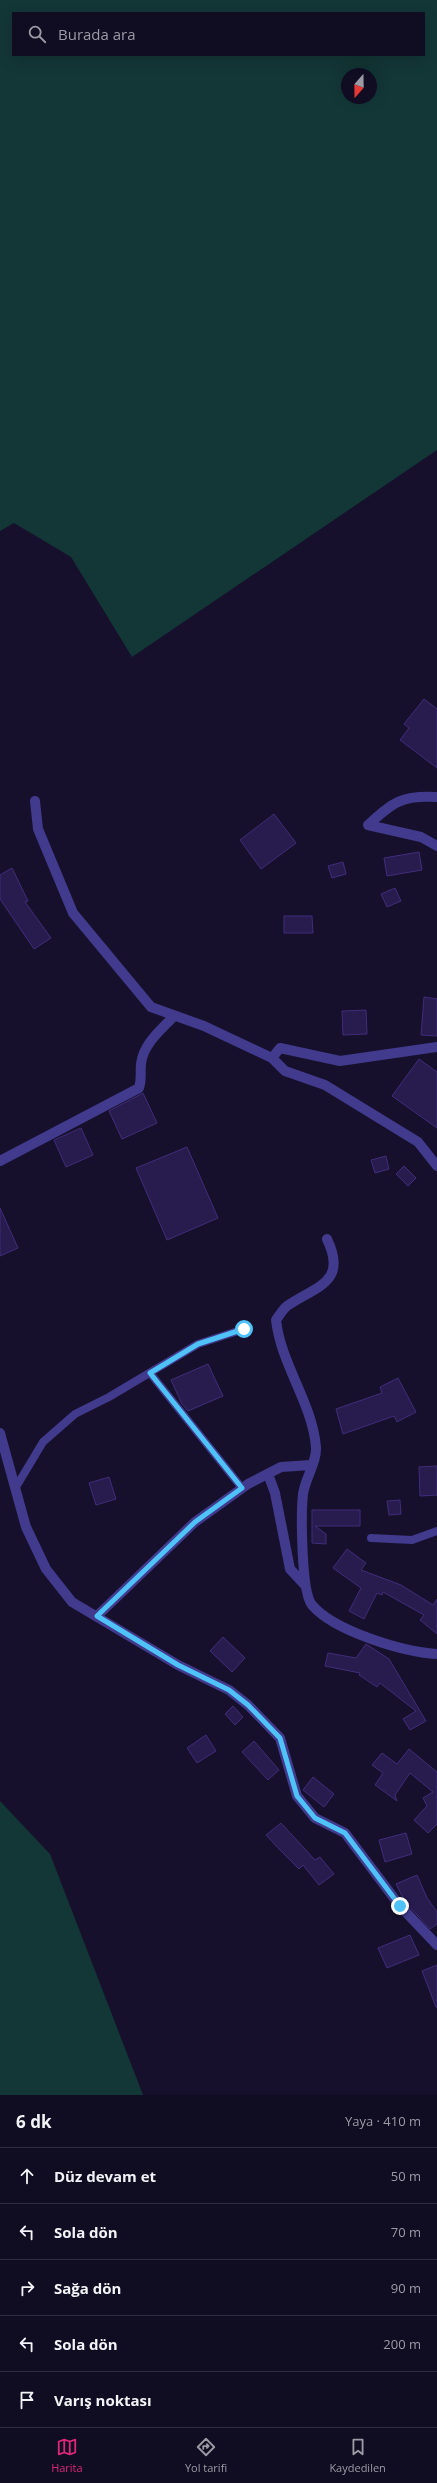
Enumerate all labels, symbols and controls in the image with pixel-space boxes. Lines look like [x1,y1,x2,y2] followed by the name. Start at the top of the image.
[12,12,425,56] search box
[26,23,48,45] icon: search
[58,24,136,44] text: Burada ara
[341,68,377,104] north arrow
[235,1320,253,1338] route start
[391,1897,409,1915] route end
[16,2110,51,2133] text: 6 dk
[345,2112,421,2130] text: Yaya · 410 m
[16,2165,38,2187] icon: ahead
[54,2166,156,2186] text: Düz devam et
[391,2167,421,2185] text: 50 m
[16,2221,38,2243] icon: left
[54,2222,118,2242] text: Sola dön
[391,2223,421,2241] text: 70 m
[16,2277,38,2299] icon: right
[54,2278,121,2298] text: Sağa dön
[391,2279,421,2297] text: 90 m
[16,2333,38,2355] icon: left
[54,2334,118,2354] text: Sola dön
[383,2335,421,2353] text: 200 m
[16,2389,38,2411] icon: arrive
[54,2390,152,2410] text: Varış noktası
[51,2436,83,2475] tab: Harita
[185,2436,227,2475] tab: Yol tarifi
[329,2436,386,2475] tab: Kaydedilen

